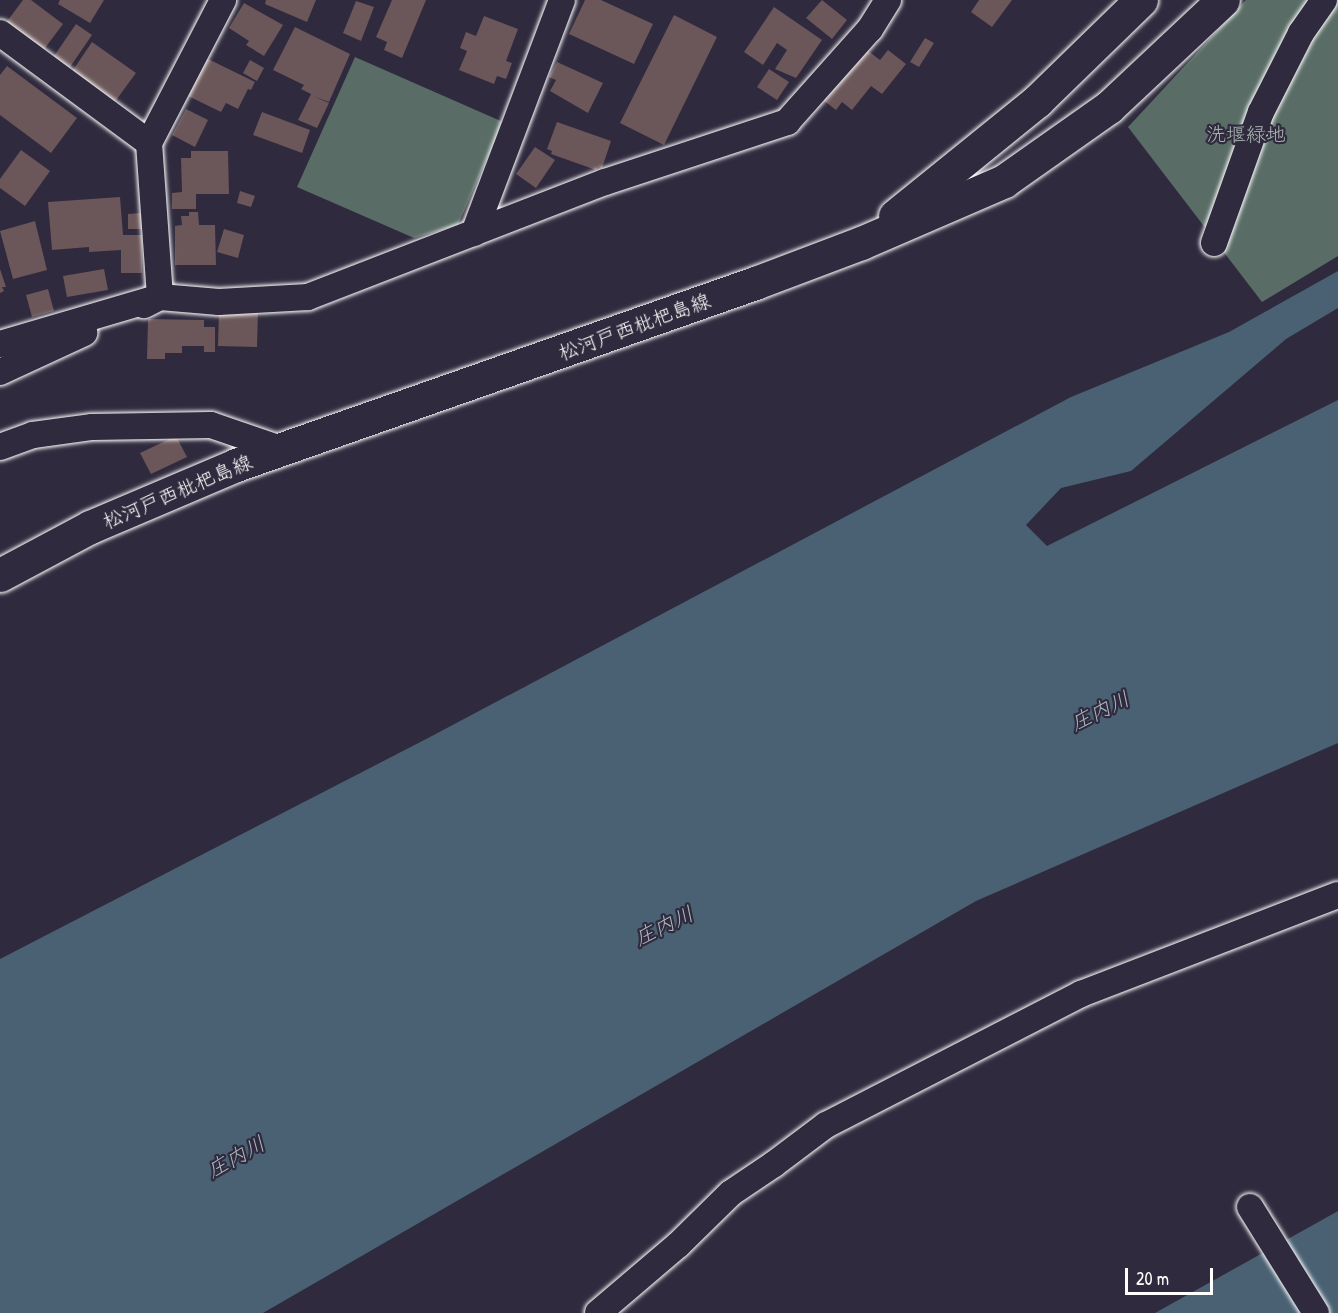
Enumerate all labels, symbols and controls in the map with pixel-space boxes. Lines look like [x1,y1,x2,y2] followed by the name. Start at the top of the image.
[1206,121,1286,145] park label: 洗堰緑地
[555,287,713,365] street label: 松河戸西枇杷島線
[99,449,255,533] street label: 松河戸西枇杷島線
[1066,686,1134,736] water label: 庄内川
[630,901,698,951] water label: 庄内川
[202,1131,270,1183] water label: 庄内川
[1128,1256,1216,1294] scale bar
[1136,1266,1169,1291] text: 20 m

